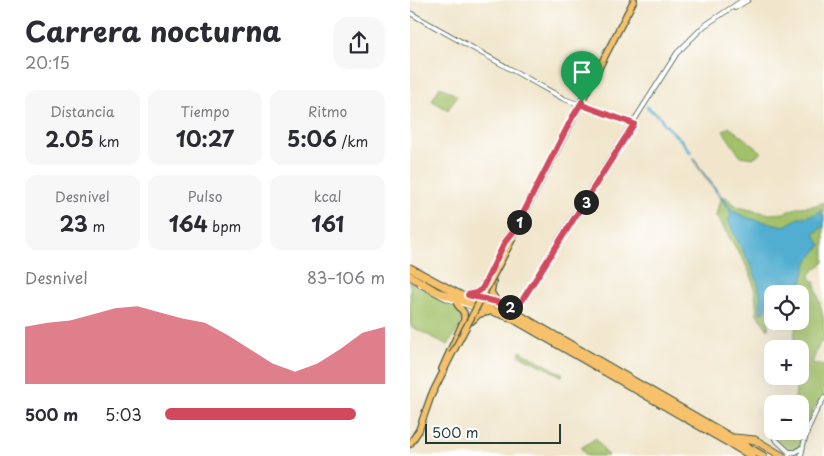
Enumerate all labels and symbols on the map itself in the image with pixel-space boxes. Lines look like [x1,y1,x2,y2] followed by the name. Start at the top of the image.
[561,51,603,102] pin
[574,190,598,214] pin: 3
[506,210,532,234] pin: 1
[498,294,522,320] pin: 2
[425,421,561,444] scale bar

